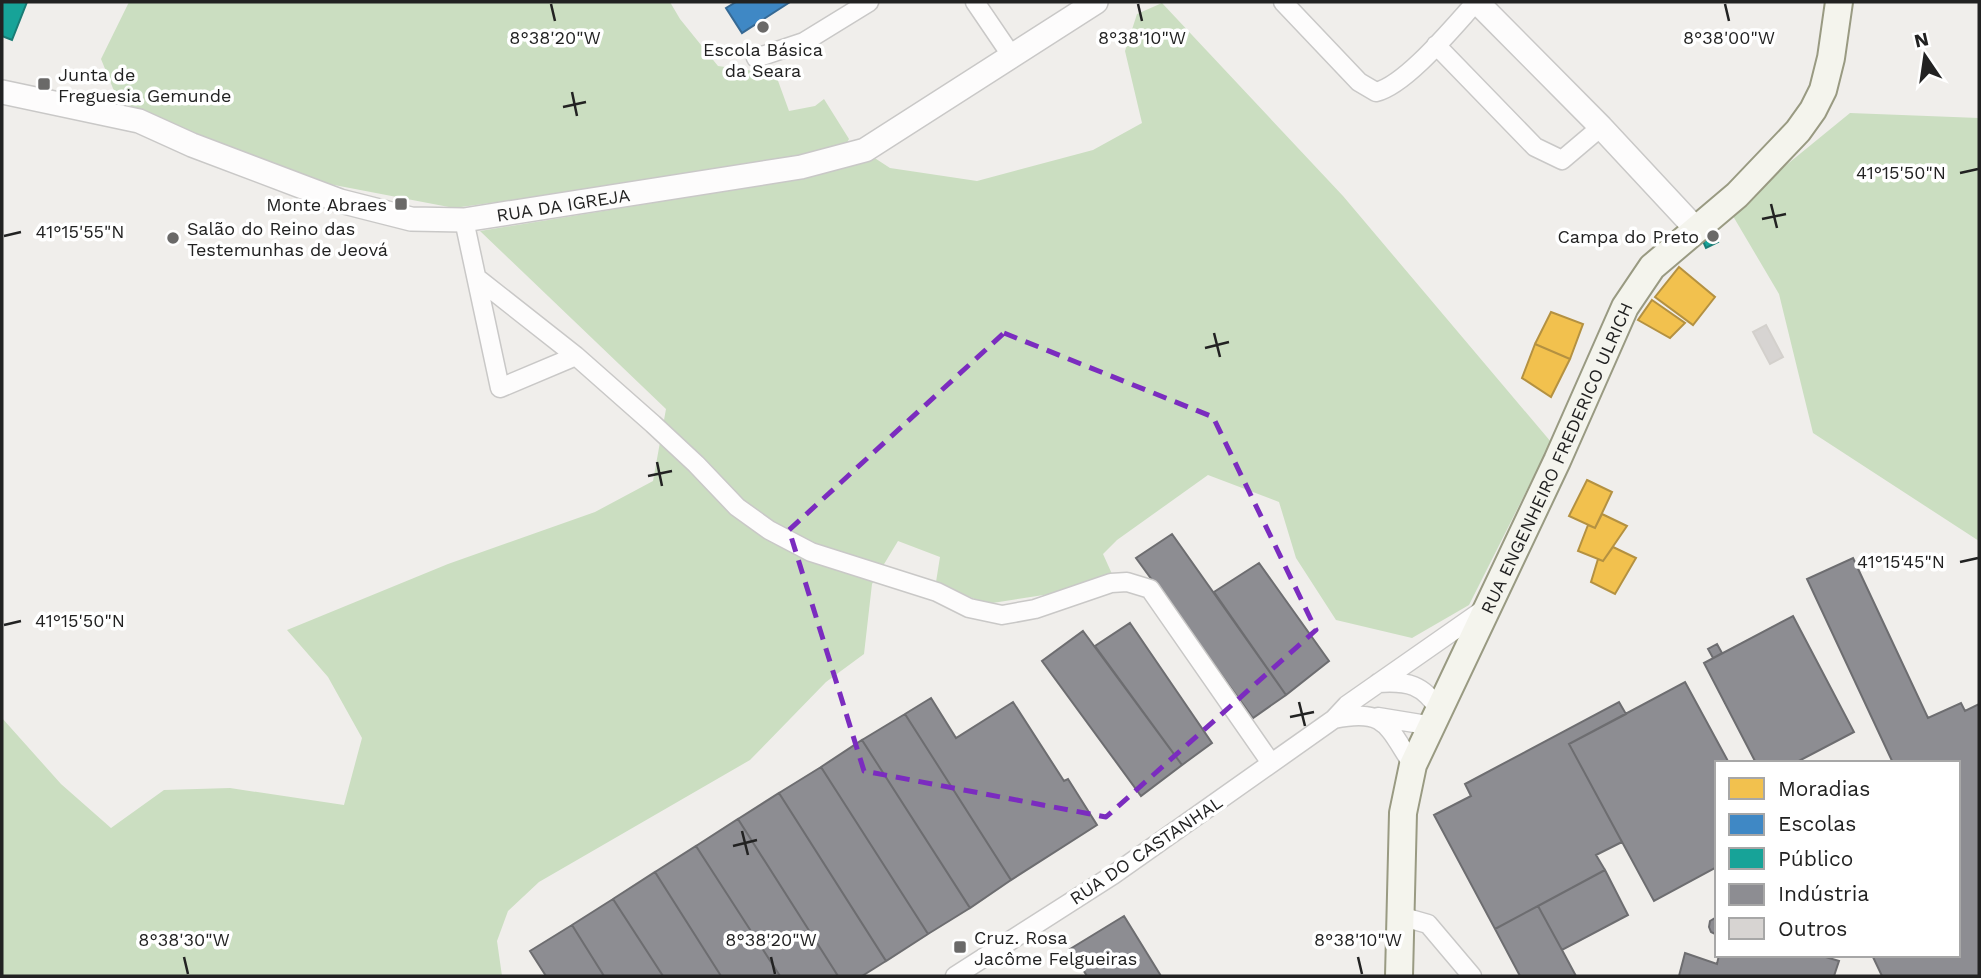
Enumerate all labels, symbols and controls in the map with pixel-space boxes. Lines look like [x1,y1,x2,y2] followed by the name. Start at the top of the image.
[755,19,771,35] marker: Escola Básica da Seara
[1890,21,1960,91] north arrow
[509,27,601,48] text: 8°38'20"W
[1098,27,1186,48] text: 8°38'10"W
[1683,27,1775,48] text: 8°38'00"W
[1912,27,1931,53] text: N
[703,39,823,81] place label: Escola Básica da Seara
[58,64,231,106] place label: Junta de Freguesia Gemunde
[36,76,52,92] marker: Junta de Freguesia Gemunde
[1856,162,1946,183] text: 41°15'50"N
[495,184,631,225] street label: RUA DA IGREJA
[266,194,387,215] place label: Monte Abraes
[393,196,409,212] marker: Monte Abraes
[187,218,388,260] place label: Salão do Reino das Testemunhas de Jeová
[35,221,125,242] text: 41°15'55"N
[1557,226,1699,247] place label: Campa do Preto
[1705,228,1721,244] marker: Campa do Preto
[165,230,181,246] marker: Salão do Reino das Testemunhas de Jeová
[1476,299,1636,617] street label: RUA ENGENHEIRO FREDERICO ULRICH
[1857,551,1945,572] text: 41°15'45"N
[35,610,125,631] text: 41°15'50"N
[1715,761,1960,957] legend
[1778,776,1870,801] text: Moradias
[1066,791,1226,909] street label: RUA DO CASTANHAL
[1778,811,1856,836] text: Escolas
[1778,846,1853,871] text: Público
[1778,881,1869,906] text: Indústria
[1778,916,1847,941] text: Outros
[974,927,1137,969] place label: Cruz. Rosa Jacôme Felgueiras
[138,929,230,950] text: 8°38'30"W
[725,929,817,950] text: 8°38'20"W
[1314,929,1402,950] text: 8°38'10"W
[952,939,968,955] marker: Cruz. Rosa Jacôme Felgueiras

